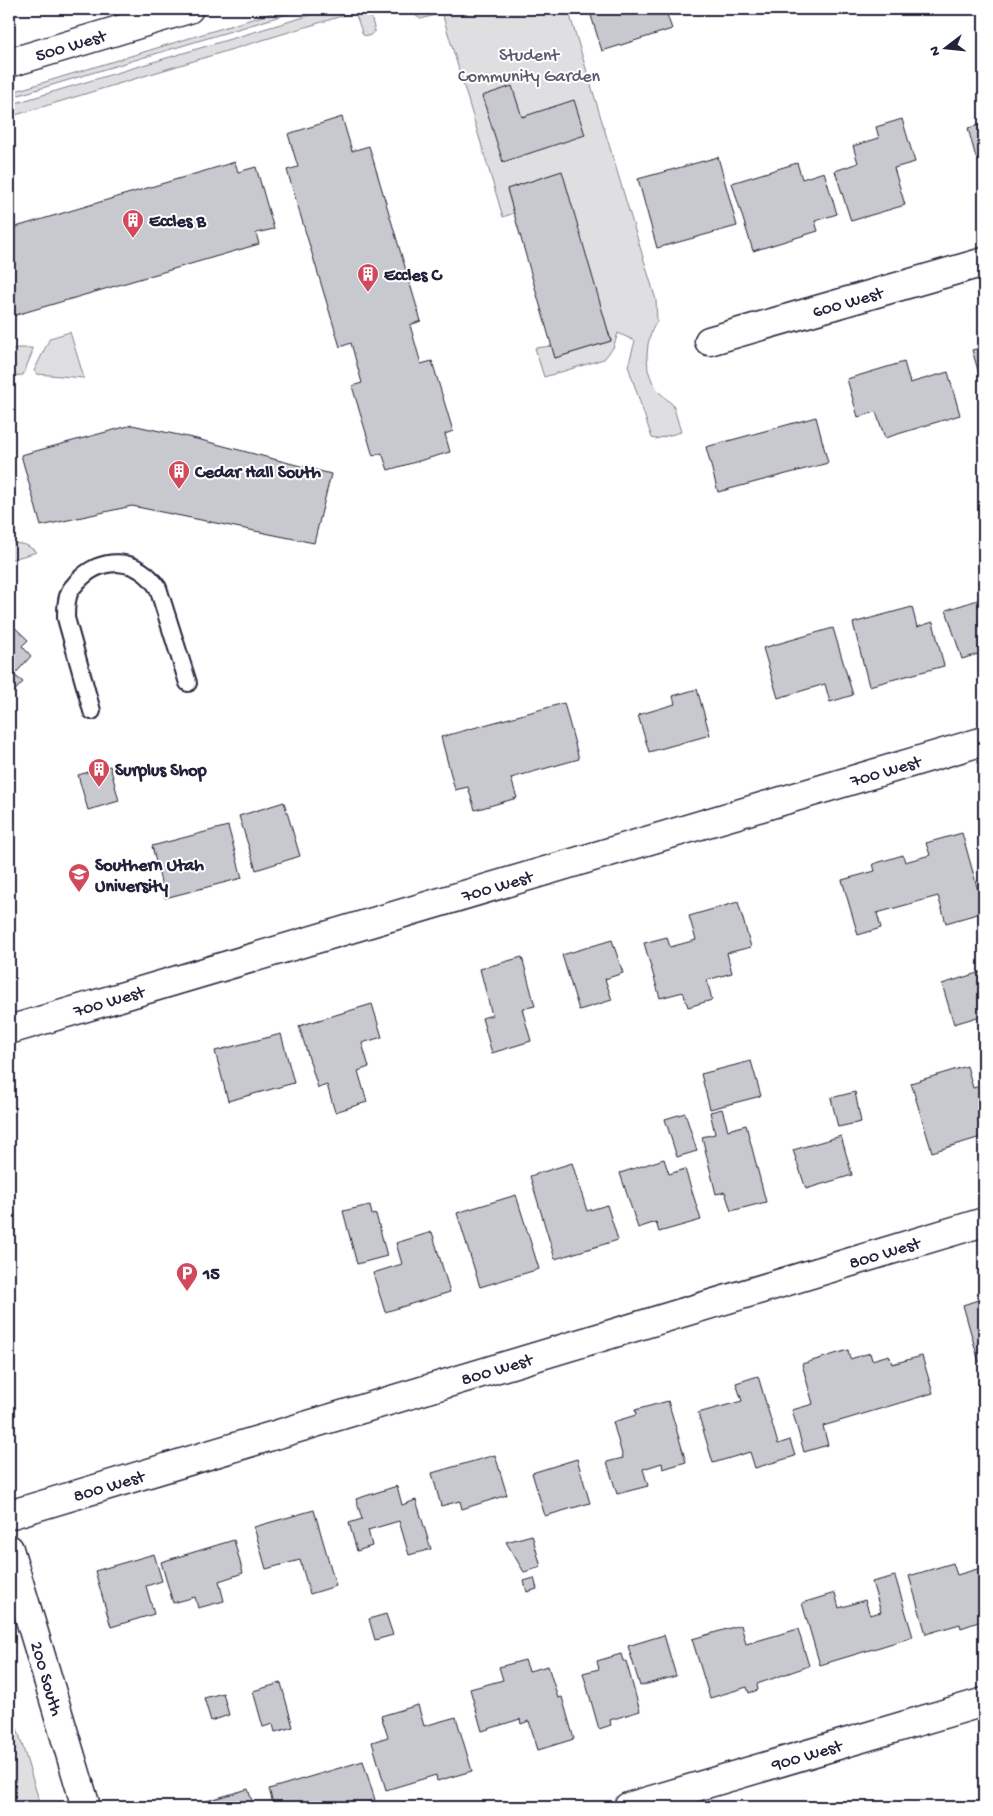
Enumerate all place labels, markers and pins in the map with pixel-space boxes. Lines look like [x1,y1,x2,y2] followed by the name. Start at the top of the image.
[121,208,145,239] building icon: Eccles B
[149,212,207,233] place label: Eccles B
[356,262,380,293] building icon: Eccles C
[384,266,444,287] place label: Eccles C
[167,459,191,490] building icon: Cedar Hall South
[194,463,321,484] place label: Cedar Hall South
[87,757,111,788] building icon: Surplus Shop
[115,761,207,782] place label: Surplus Shop
[95,856,204,898] place label: Southern Utah University
[67,862,91,893] school or university icon: Southern Utah University
[175,1261,199,1292] parking icon: 15
[202,1265,220,1286] place label: 15

